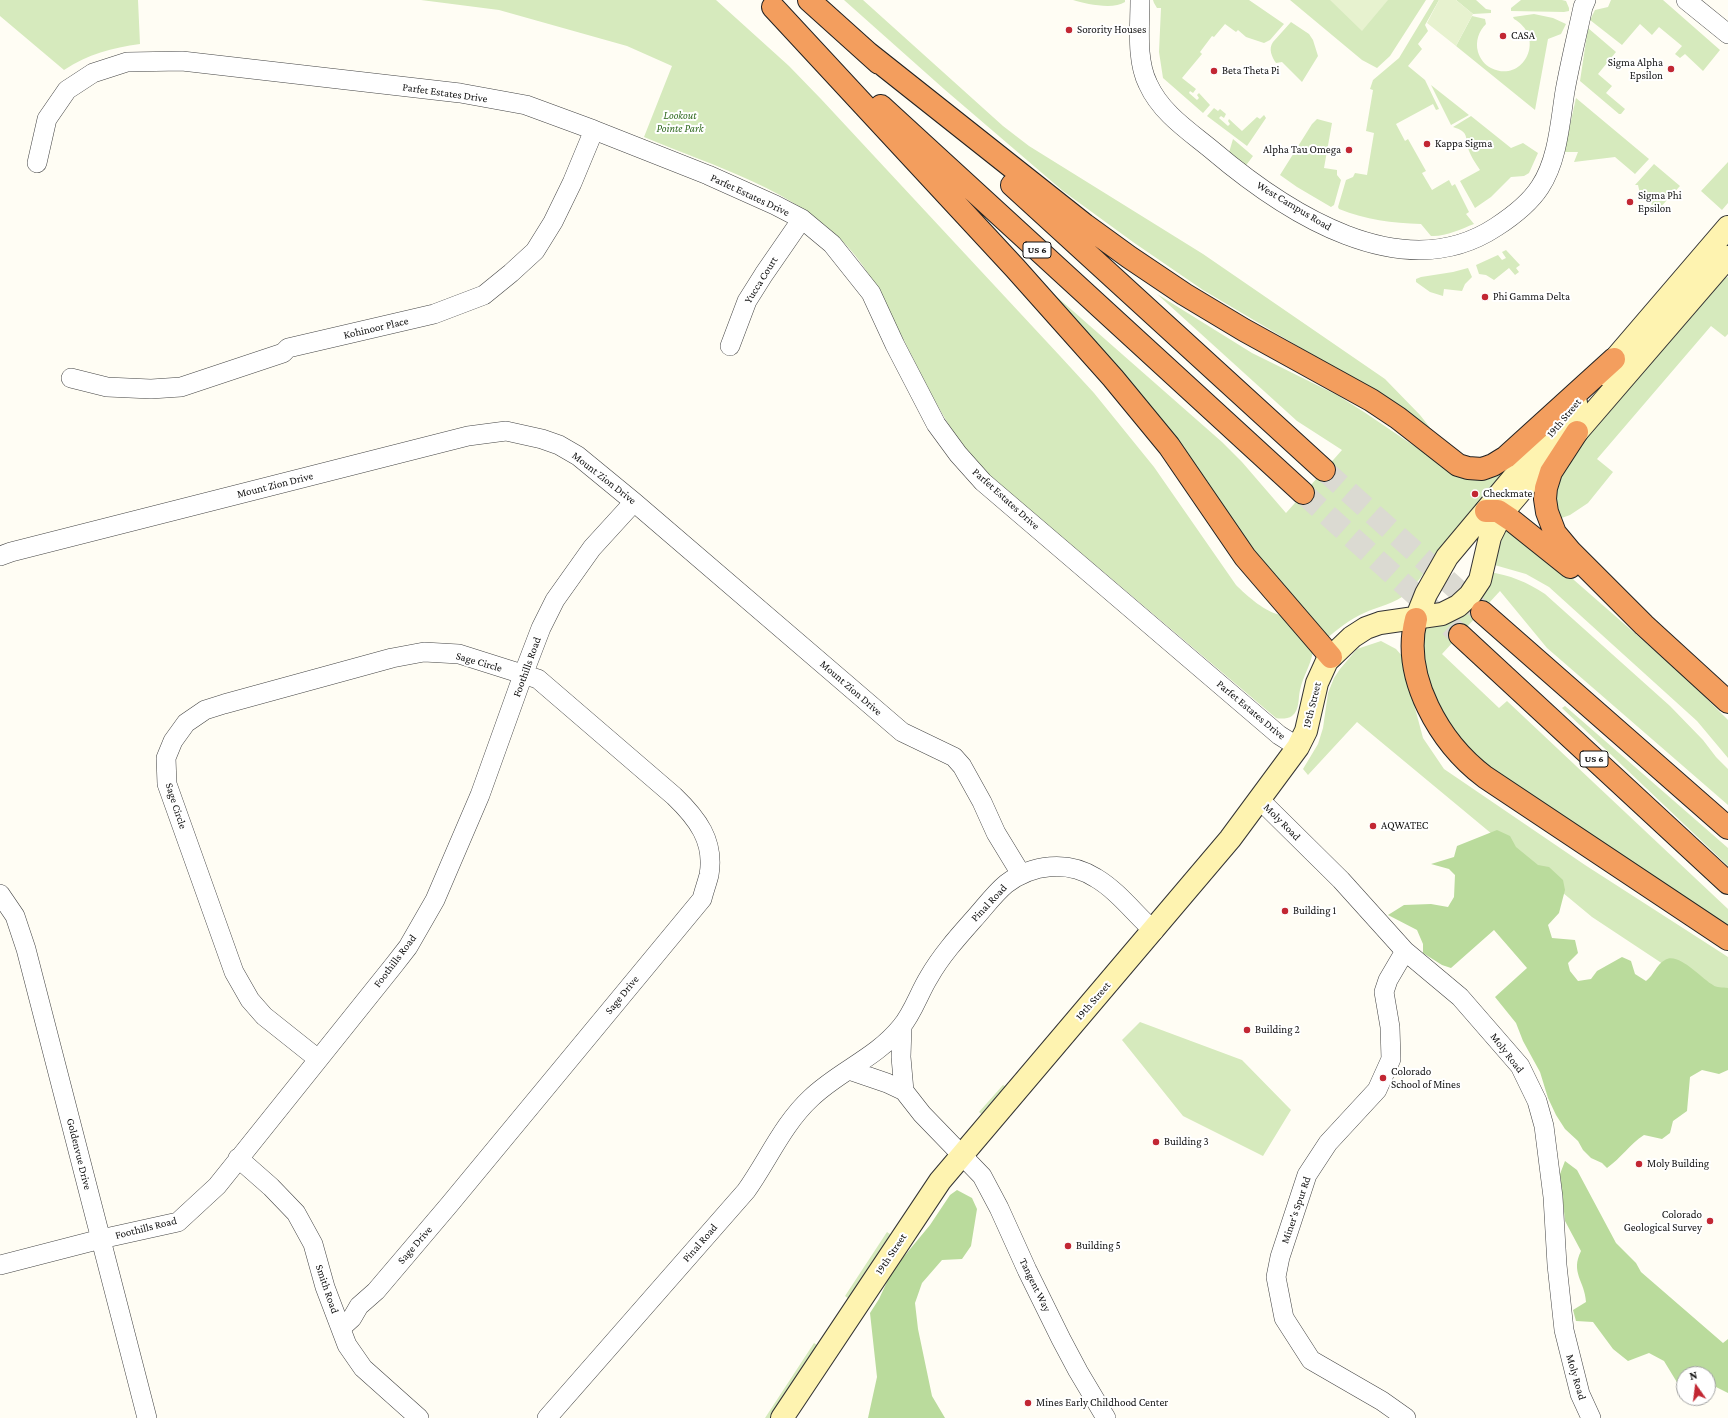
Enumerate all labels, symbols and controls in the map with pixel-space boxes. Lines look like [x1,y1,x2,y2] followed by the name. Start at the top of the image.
[1077,23,1146,37] place label: Sorority Houses
[1064,25,1074,35] marker: Sorority Houses
[1511,29,1535,43] place label: CASA
[1498,31,1508,41] marker: CASA
[1608,56,1663,82] place label: Sigma Alpha Epsilon
[1222,64,1279,78] place label: Beta Theta Pi
[1666,64,1676,74] marker: Sigma Alpha Epsilon
[1209,66,1219,76] marker: Beta Theta Pi
[402,80,488,106] street label: Parfet Estates Drive
[656,109,704,135] park label: Lookout Pointe Park
[1435,137,1492,151] place label: Kappa Sigma
[1422,139,1432,149] marker: Kappa Sigma
[1263,143,1341,157] place label: Alpha Tau Omega
[1344,145,1354,155] marker: Alpha Tau Omega
[708,171,792,219] street label: Parfet Estates Drive
[1254,178,1334,234] street label: West Campus Road
[1638,189,1682,215] place label: Sigma Phi Epsilon
[1625,197,1635,207] marker: Sigma Phi Epsilon
[1023,242,1051,258] road number: US 6
[741,254,781,306] street label: Yucca Court
[1493,290,1570,304] place label: Phi Gamma Delta
[1480,292,1490,302] marker: Phi Gamma Delta
[342,314,410,342] street label: Kohinoor Place
[1544,396,1584,440] street label: 19th Street
[569,449,639,507] street label: Mount Zion Drive
[970,465,1042,533] street label: Parfet Estates Drive
[236,469,314,501] street label: Mount Zion Drive
[1483,487,1532,501] place label: Checkmate
[1470,489,1480,499] marker: Checkmate
[510,635,544,699] street label: Foothills Road
[454,649,504,675] street label: Sage Circle
[817,657,885,719] street label: Mount Zion Drive
[1214,677,1288,743] street label: Parfet Estates Drive
[1300,681,1324,729] street label: 19th Street
[1580,751,1608,767] road number: US 6
[162,781,190,831] street label: Sage Circle
[1261,801,1303,843] street label: Moly Road
[1381,819,1428,833] place label: AQWATEC
[1368,821,1378,831] marker: AQWATEC
[968,881,1010,925] street label: Pinal Road
[1293,904,1336,918] place label: Building 1
[1280,906,1290,916] marker: Building 1
[371,932,419,990] street label: Foothills Road
[602,973,642,1017] street label: Sage Drive
[1073,979,1113,1023] street label: 19th Street
[1255,1023,1300,1037] place label: Building 2
[1242,1025,1252,1035] marker: Building 2
[1487,1030,1527,1076] street label: Moly Road
[1391,1065,1460,1091] place label: Colorado School of Mines
[1378,1073,1388,1083] marker: Colorado School of Mines
[64,1117,94,1191] street label: Goldenvue Drive
[1164,1135,1209,1149] place label: Building 3
[1151,1137,1161,1147] marker: Building 3
[1647,1157,1709,1171] place label: Moly Building
[1634,1159,1644,1169] marker: Moly Building
[1278,1175,1314,1245] street label: Miner's Spur Rd
[1624,1208,1702,1234] place label: Colorado Geological Survey
[114,1214,178,1242] street label: Foothills Road
[1705,1216,1715,1226] marker: Colorado Geological Survey
[680,1221,720,1265] street label: Pinal Road
[395,1223,435,1267] street label: Sage Drive
[872,1231,910,1277] street label: 19th Street
[1076,1239,1121,1253] place label: Building 5
[1063,1241,1073,1251] marker: Building 5
[1016,1256,1054,1314] street label: Tangent Way
[312,1263,342,1315] street label: Smith Road
[1563,1353,1589,1401] street label: Moly Road
[1676,1366,1716,1406] north arrow
[1688,1369,1698,1382] text: N
[1036,1396,1168,1410] place label: Mines Early Childhood Center
[1023,1398,1033,1408] marker: Mines Early Childhood Center

